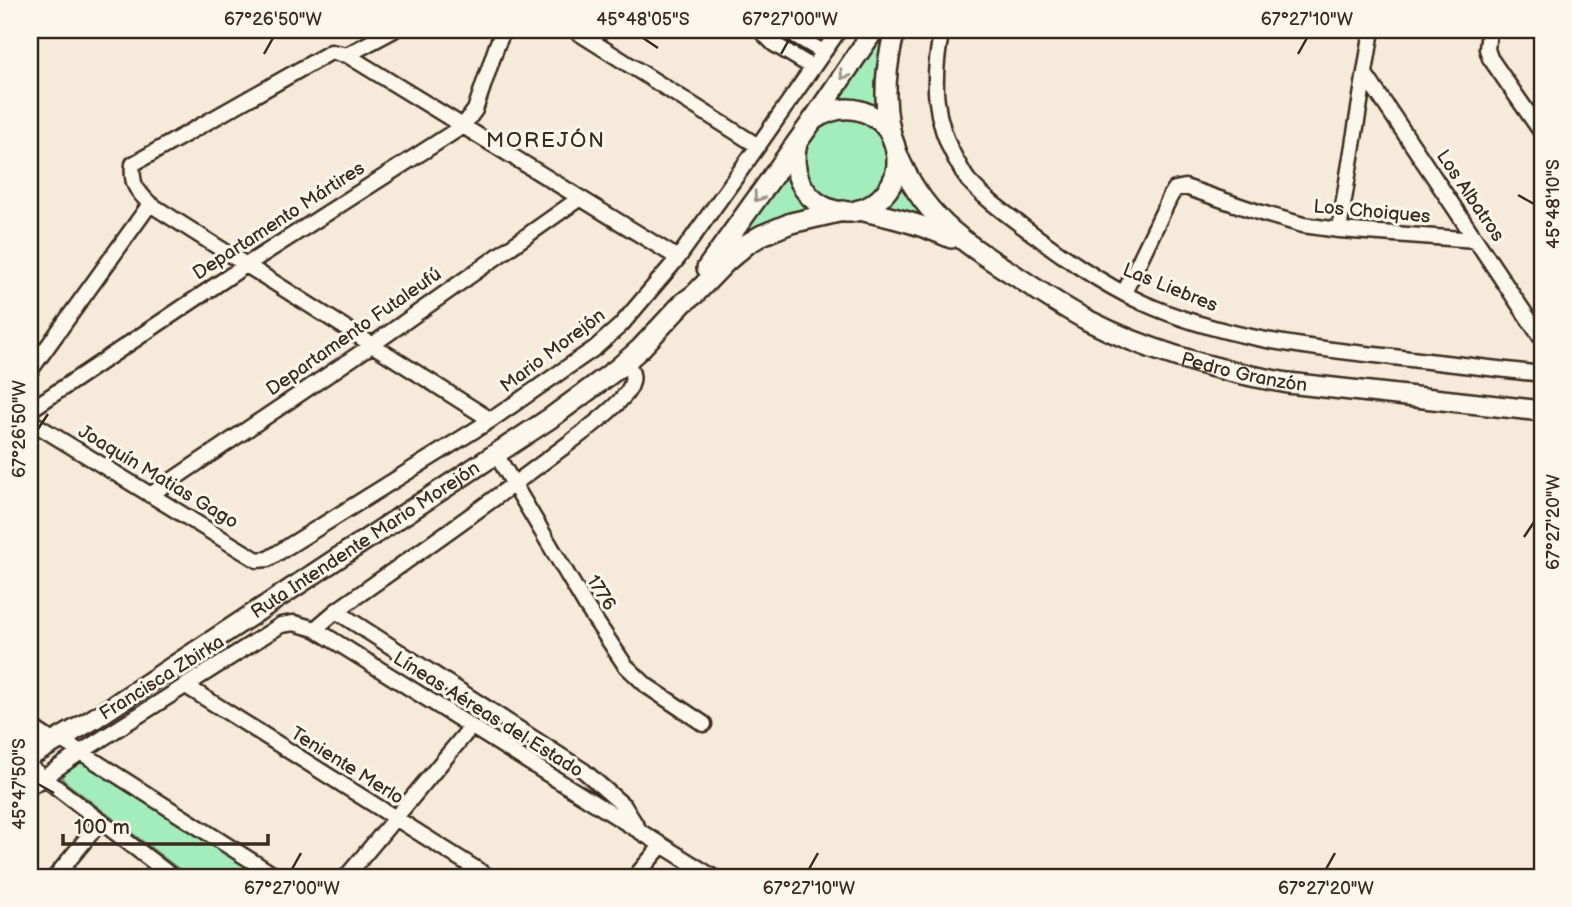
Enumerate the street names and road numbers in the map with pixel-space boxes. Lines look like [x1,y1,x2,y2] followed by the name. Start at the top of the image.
[1431,146,1509,246] street label: Los Albatros
[189,157,369,285] street label: Departamento Mártires
[1313,195,1431,229] street label: Los Choiques
[1119,259,1221,317] street label: Las Liebres
[262,263,446,401] street label: Departamento Futaleufú
[496,304,610,398] street label: Mario Morejón
[1178,347,1308,397] street label: Pedro Granzón
[74,420,242,534] street label: Joaquín Matias Gago
[247,456,484,624] street label: Ruta Intendente Mario Morejón
[581,571,621,615] street label: 1776
[95,630,229,726] street label: Francisca Zbirka
[389,647,587,783] street label: Líneas Aéreas del Estado
[286,722,408,810] street label: Teniente Merlo

